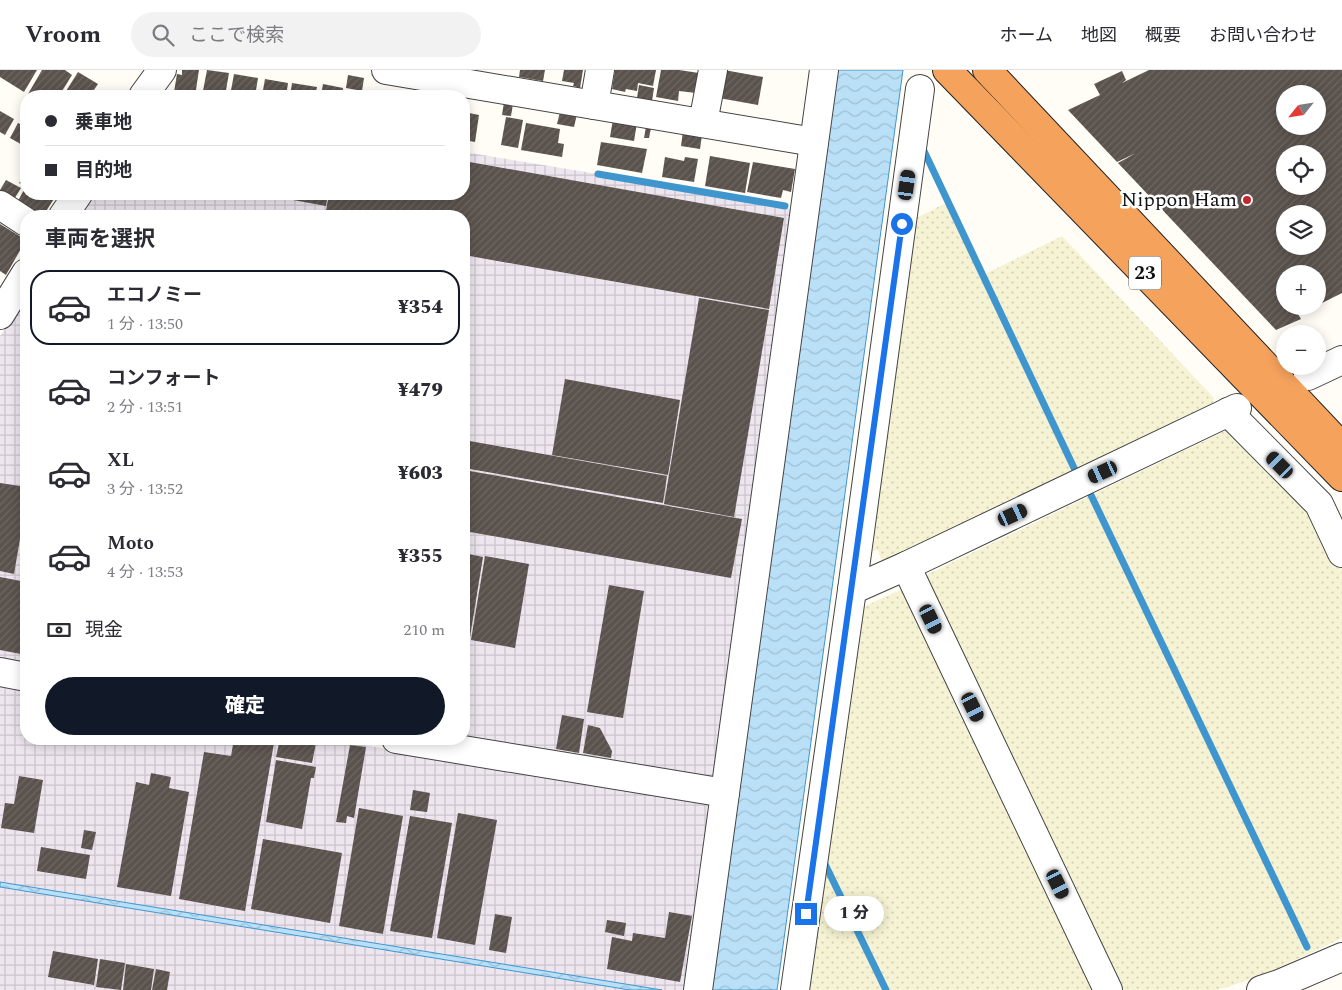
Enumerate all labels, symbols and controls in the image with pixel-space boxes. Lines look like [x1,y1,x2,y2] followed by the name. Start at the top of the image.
[131,12,481,57] search box
[25,17,101,53] text: Vroom
[149,21,177,49] icon: search
[189,21,284,50] text: ここで検索
[1000,22,1053,49] text: ホーム
[1081,22,1117,49] text: 地図
[1145,22,1181,49] text: 概要
[1209,22,1317,49] text: お問い合わせ
[1276,85,1326,135] north arrow
[1276,85,1326,375] map controls
[75,108,132,137] text: 乗車地
[1276,145,1326,195] button: locate
[75,156,132,185] text: 目的地
[897,169,916,201] car
[1121,185,1237,215] place label: Nippon Ham
[1241,194,1253,206] marker: Nippon Ham
[1276,205,1326,255] button: layers
[891,213,913,235] route start
[45,223,155,256] text: 車両を選択
[1129,257,1161,290] road number: 23
[1276,265,1326,315] button: +
[107,281,202,310] text: エコノミー
[47,285,92,330] icon: car
[397,293,443,322] text: ¥354
[107,312,183,336] text: 1 分 · 13:50
[1276,325,1326,375] button: −
[107,364,220,393] text: コンフォート
[47,368,92,413] icon: car
[397,376,443,405] text: ¥479
[107,395,183,419] text: 2 分 · 13:51
[107,446,134,475] text: XL
[1264,449,1295,481] car
[47,451,92,496] icon: car
[397,459,443,488] text: ¥603
[1086,459,1119,485] car
[107,477,183,501] text: 3 分 · 13:52
[996,502,1029,528] car
[107,529,154,558] text: Moto
[47,534,92,579] icon: car
[397,542,443,571] text: ¥355
[107,560,183,584] text: 4 分 · 13:53
[917,602,944,636] car
[45,616,73,644] icon: cash
[85,616,123,645] text: 現金
[403,618,445,642] text: 210 m
[45,677,445,735] button: 確定
[959,690,986,724] car
[1044,867,1071,901] car
[824,896,884,932] callout: 1 分
[839,901,869,925] text: 1 分
[795,903,817,925] route end

